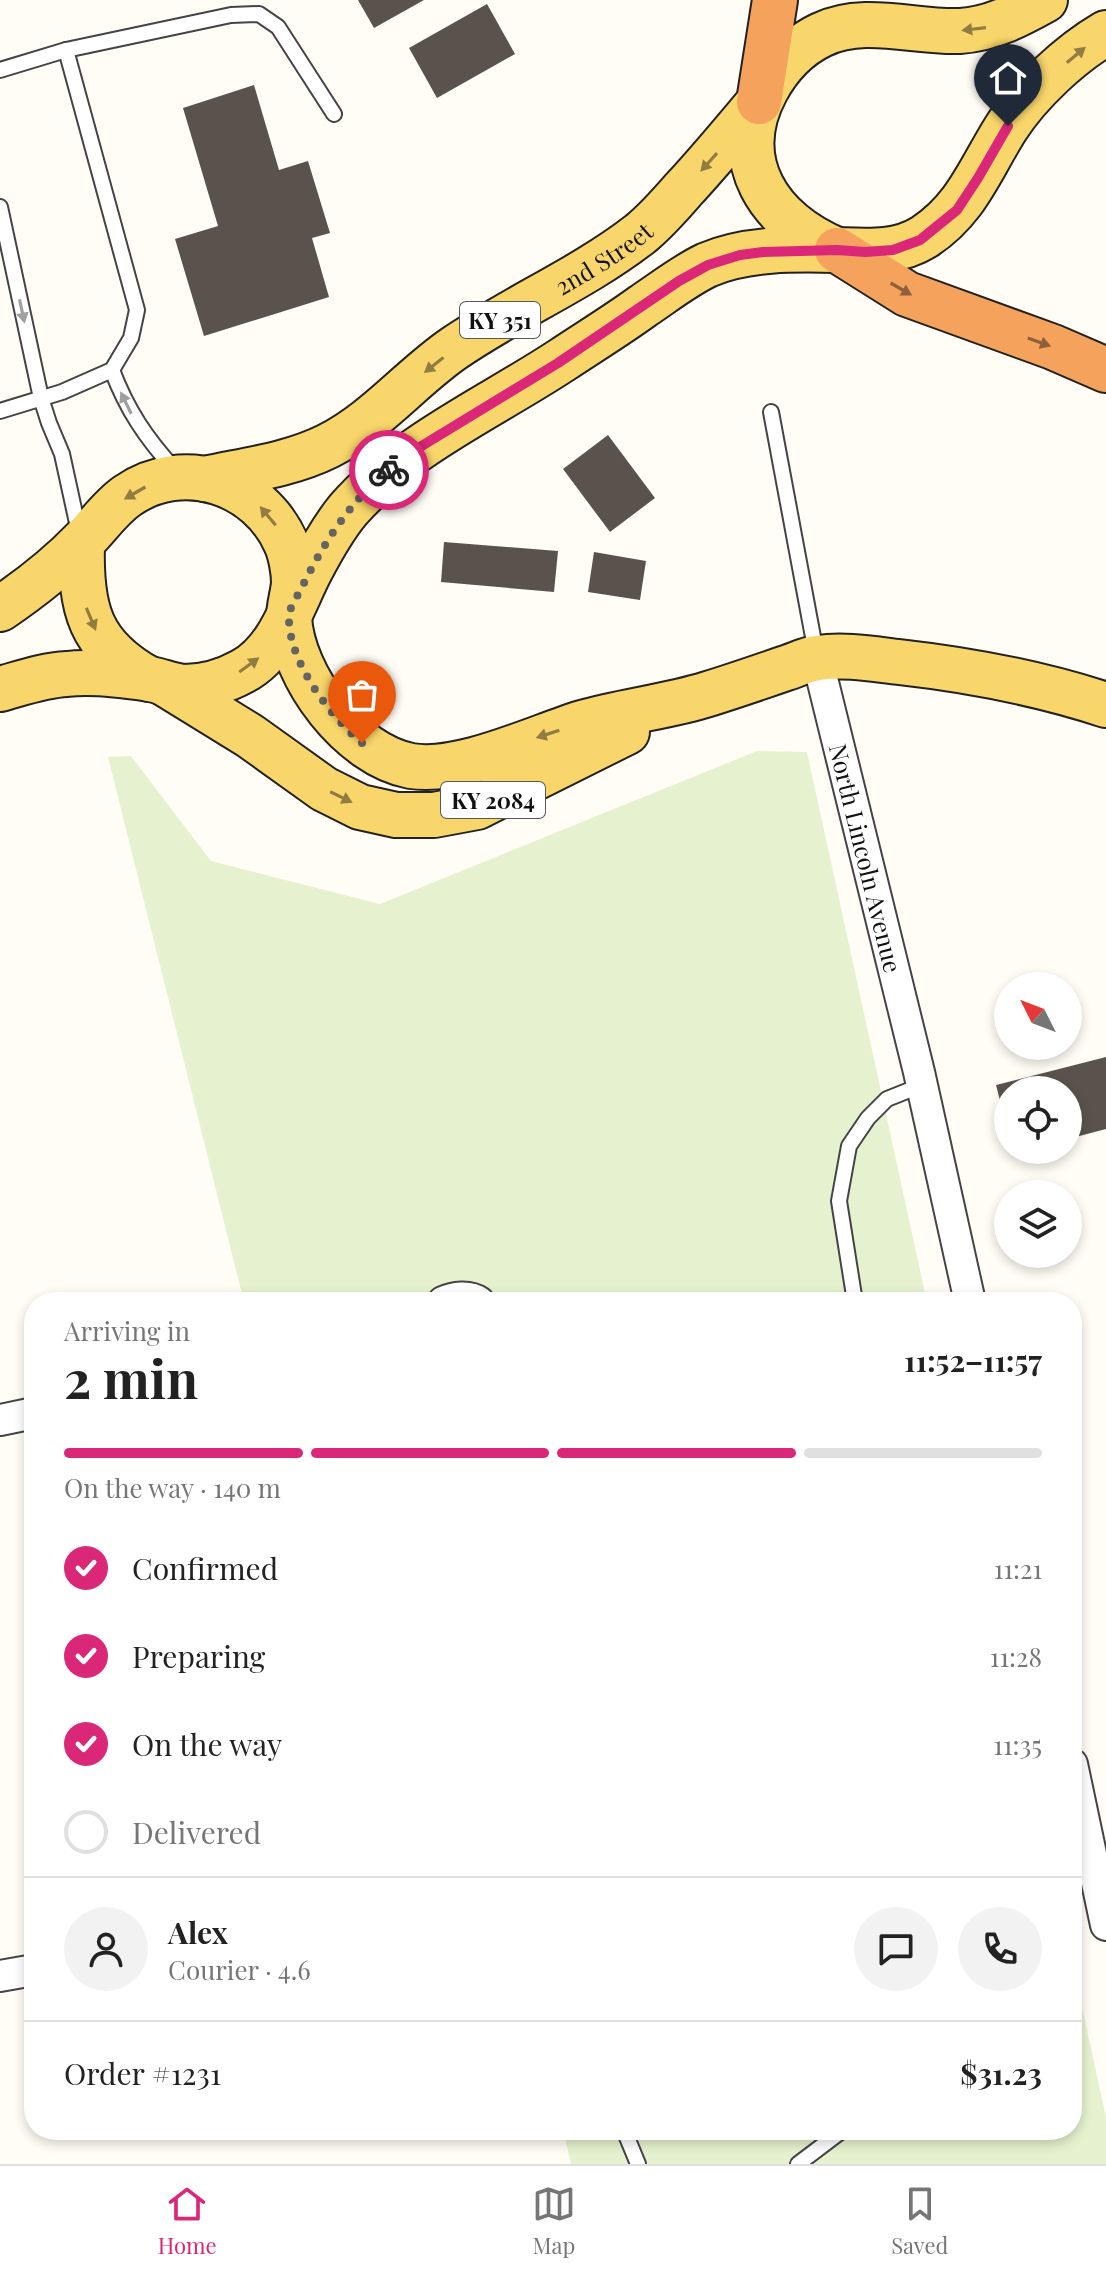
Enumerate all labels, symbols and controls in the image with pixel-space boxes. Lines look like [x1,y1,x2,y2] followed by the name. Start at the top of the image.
[961,23,986,36] one-way arrow
[974,44,1042,126] pin
[1065,47,1085,64] one-way arrow
[986,56,1030,100] icon: home
[700,153,718,172] one-way arrow
[549,214,659,301] street label: 2nd Street
[889,283,912,296] one-way arrow
[16,298,29,323] one-way arrow
[460,302,540,338] road number: KY 351
[1027,337,1051,349] one-way arrow
[424,356,444,372] one-way arrow
[119,391,133,414] one-way arrow
[349,430,429,510] courier
[367,448,411,492] icon: bike
[124,486,146,500] one-way arrow
[260,506,277,526] one-way arrow
[85,607,98,631] one-way arrow
[238,658,259,674] one-way arrow
[328,661,396,743] pin
[340,673,384,717] icon: bag
[536,729,560,741] one-way arrow
[823,740,910,976] street label: North Lincoln Avenue
[441,782,545,818] road number: KY 2084
[329,790,352,804] one-way arrow
[994,972,1082,1060] north arrow
[994,972,1082,1268] map controls
[994,1076,1082,1164] button: locate
[994,1180,1082,1268] button: layers
[64,1313,190,1348] text: Arriving in
[904,1340,1042,1380] text: 11:52–11:57
[64,1343,198,1412] text: 2 min
[64,1470,281,1505] text: On the way · 140 m
[64,1546,108,1590] icon: check
[132,1548,278,1588] text: Confirmed
[994,1551,1042,1586] text: 11:21
[64,1634,108,1678] icon: check
[132,1636,265,1676] text: Preparing
[990,1639,1042,1674] text: 11:28
[64,1722,108,1766] icon: check
[132,1724,282,1764] text: On the way
[993,1727,1042,1762] text: 11:35
[132,1812,261,1852] text: Delivered
[64,1907,148,1991] button: person
[854,1907,938,1991] button: chat
[958,1907,1042,1991] button: phone
[168,1912,228,1952] text: Alex
[168,1952,311,1987] text: Courier · 4.6
[64,2053,221,2093] text: Order #1231
[960,2053,1042,2093] text: $31.23
[158,2182,217,2260] tab: Home
[532,2182,576,2260] tab: Map
[891,2182,948,2260] tab: Saved

